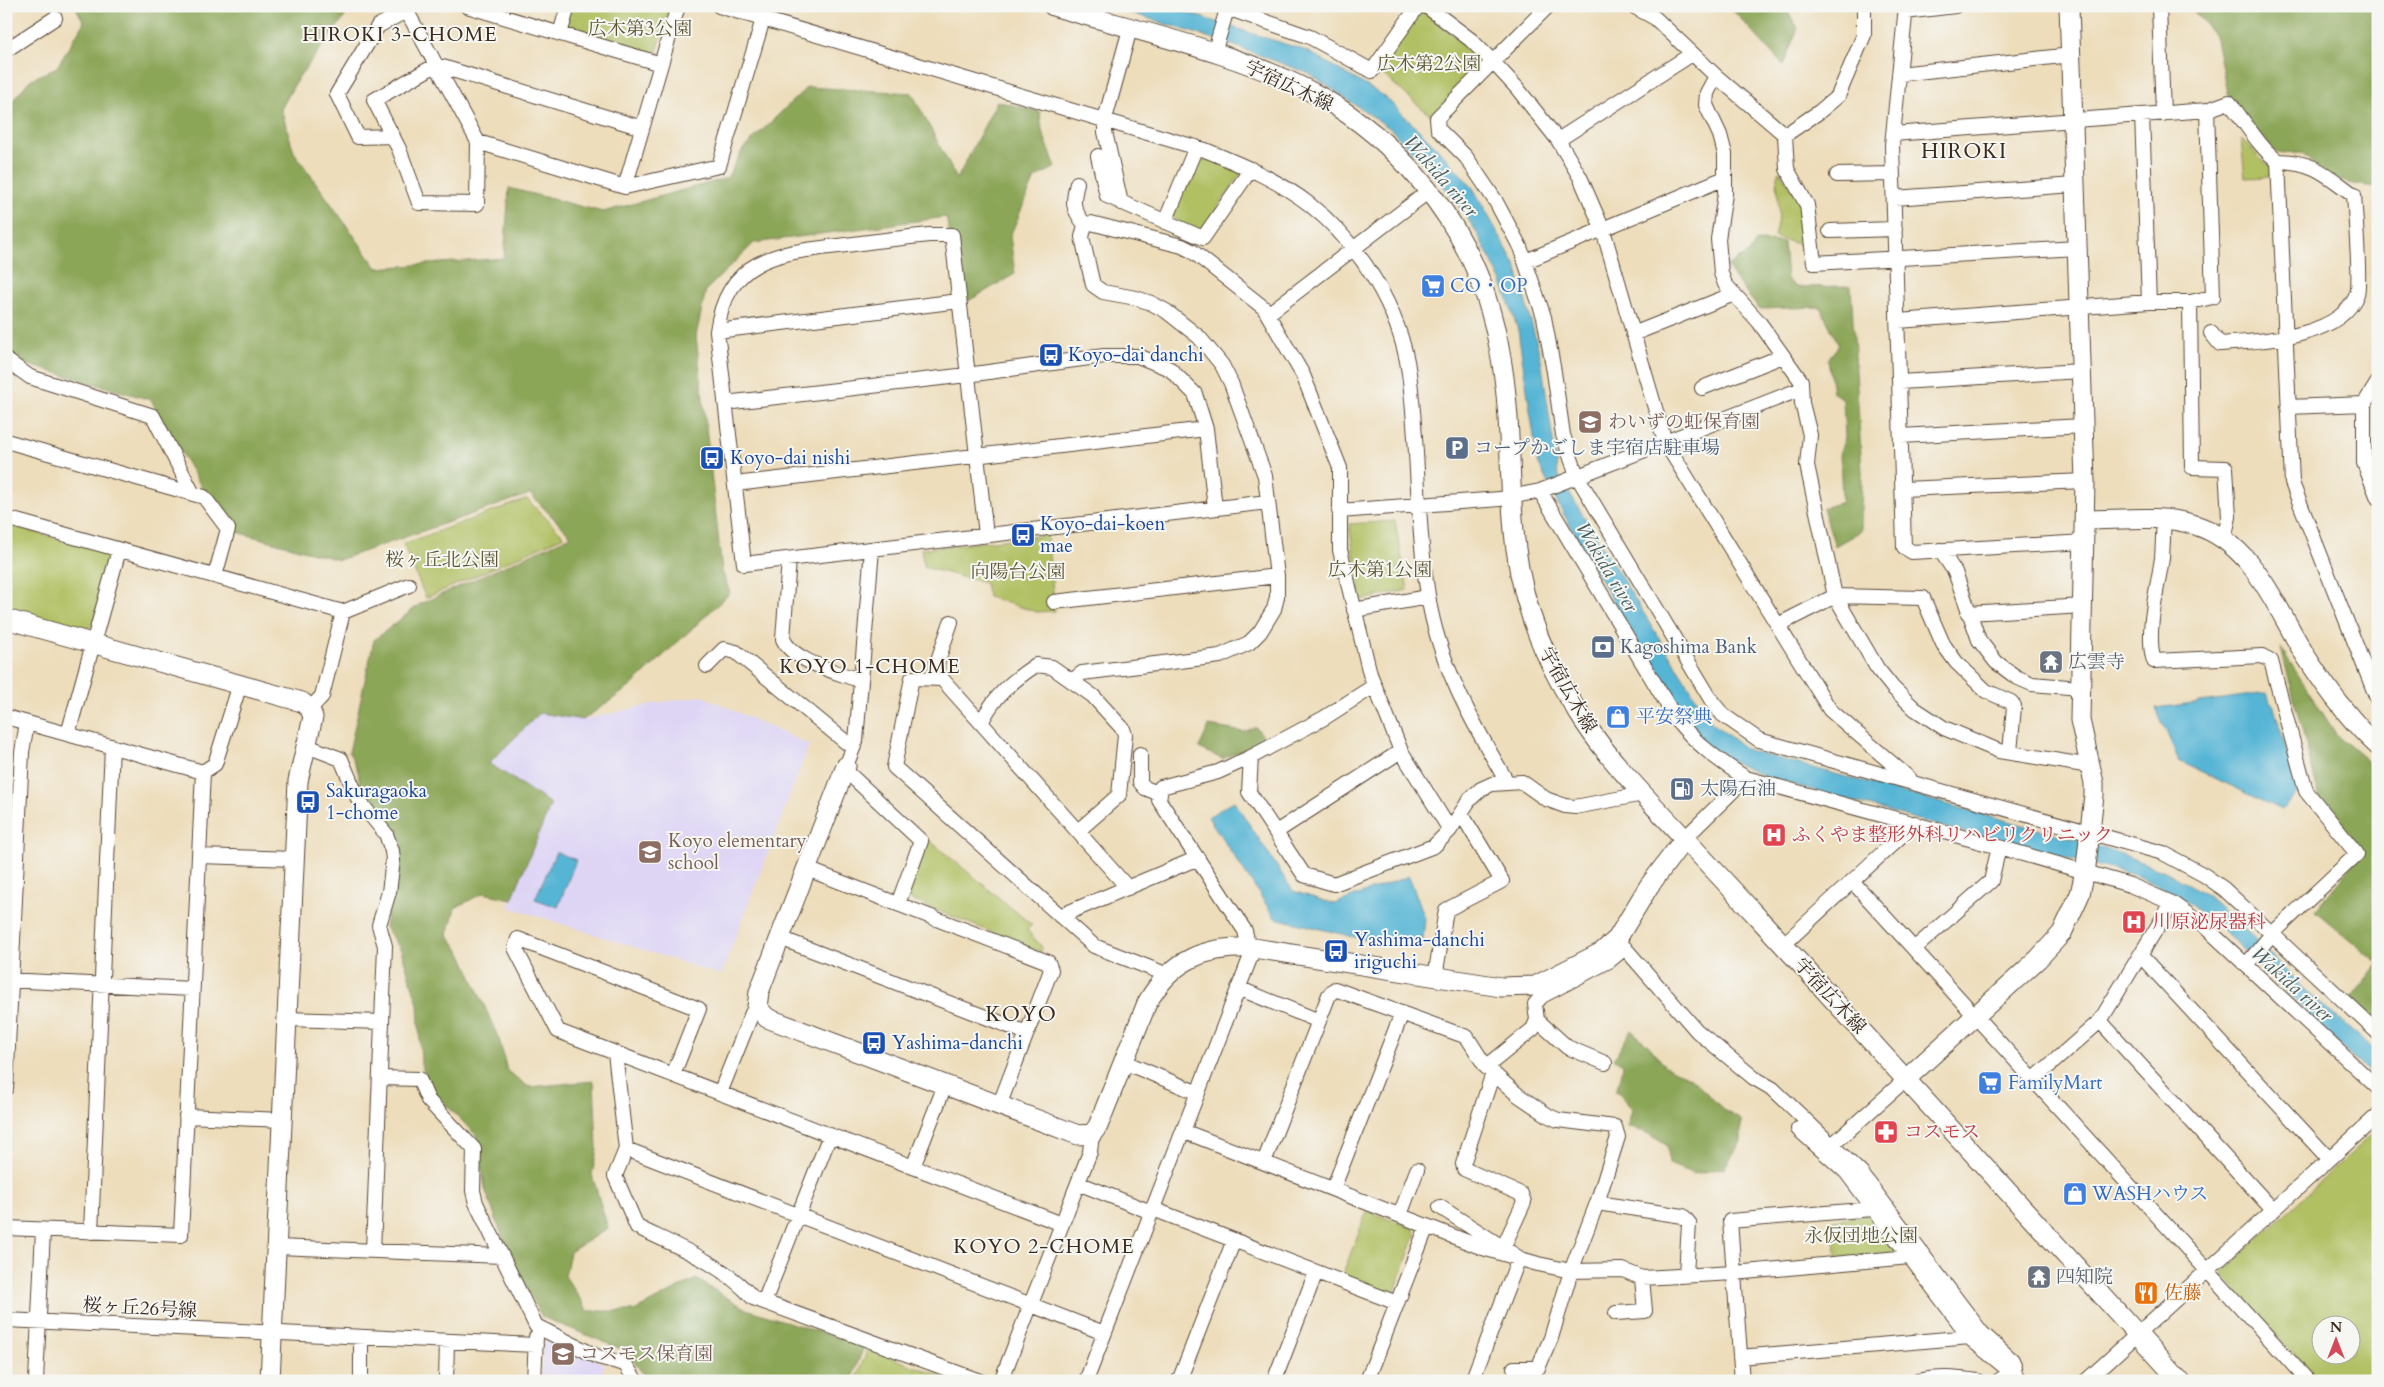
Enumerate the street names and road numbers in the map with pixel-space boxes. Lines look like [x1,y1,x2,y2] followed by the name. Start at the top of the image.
[1240,54,1338,118] street label: 宇宿広木線
[1533,642,1603,738] street label: 宇宿広木線
[1788,952,1872,1040] street label: 宇宿広木線
[82,1292,198,1324] street label: 桜ヶ丘26号線

